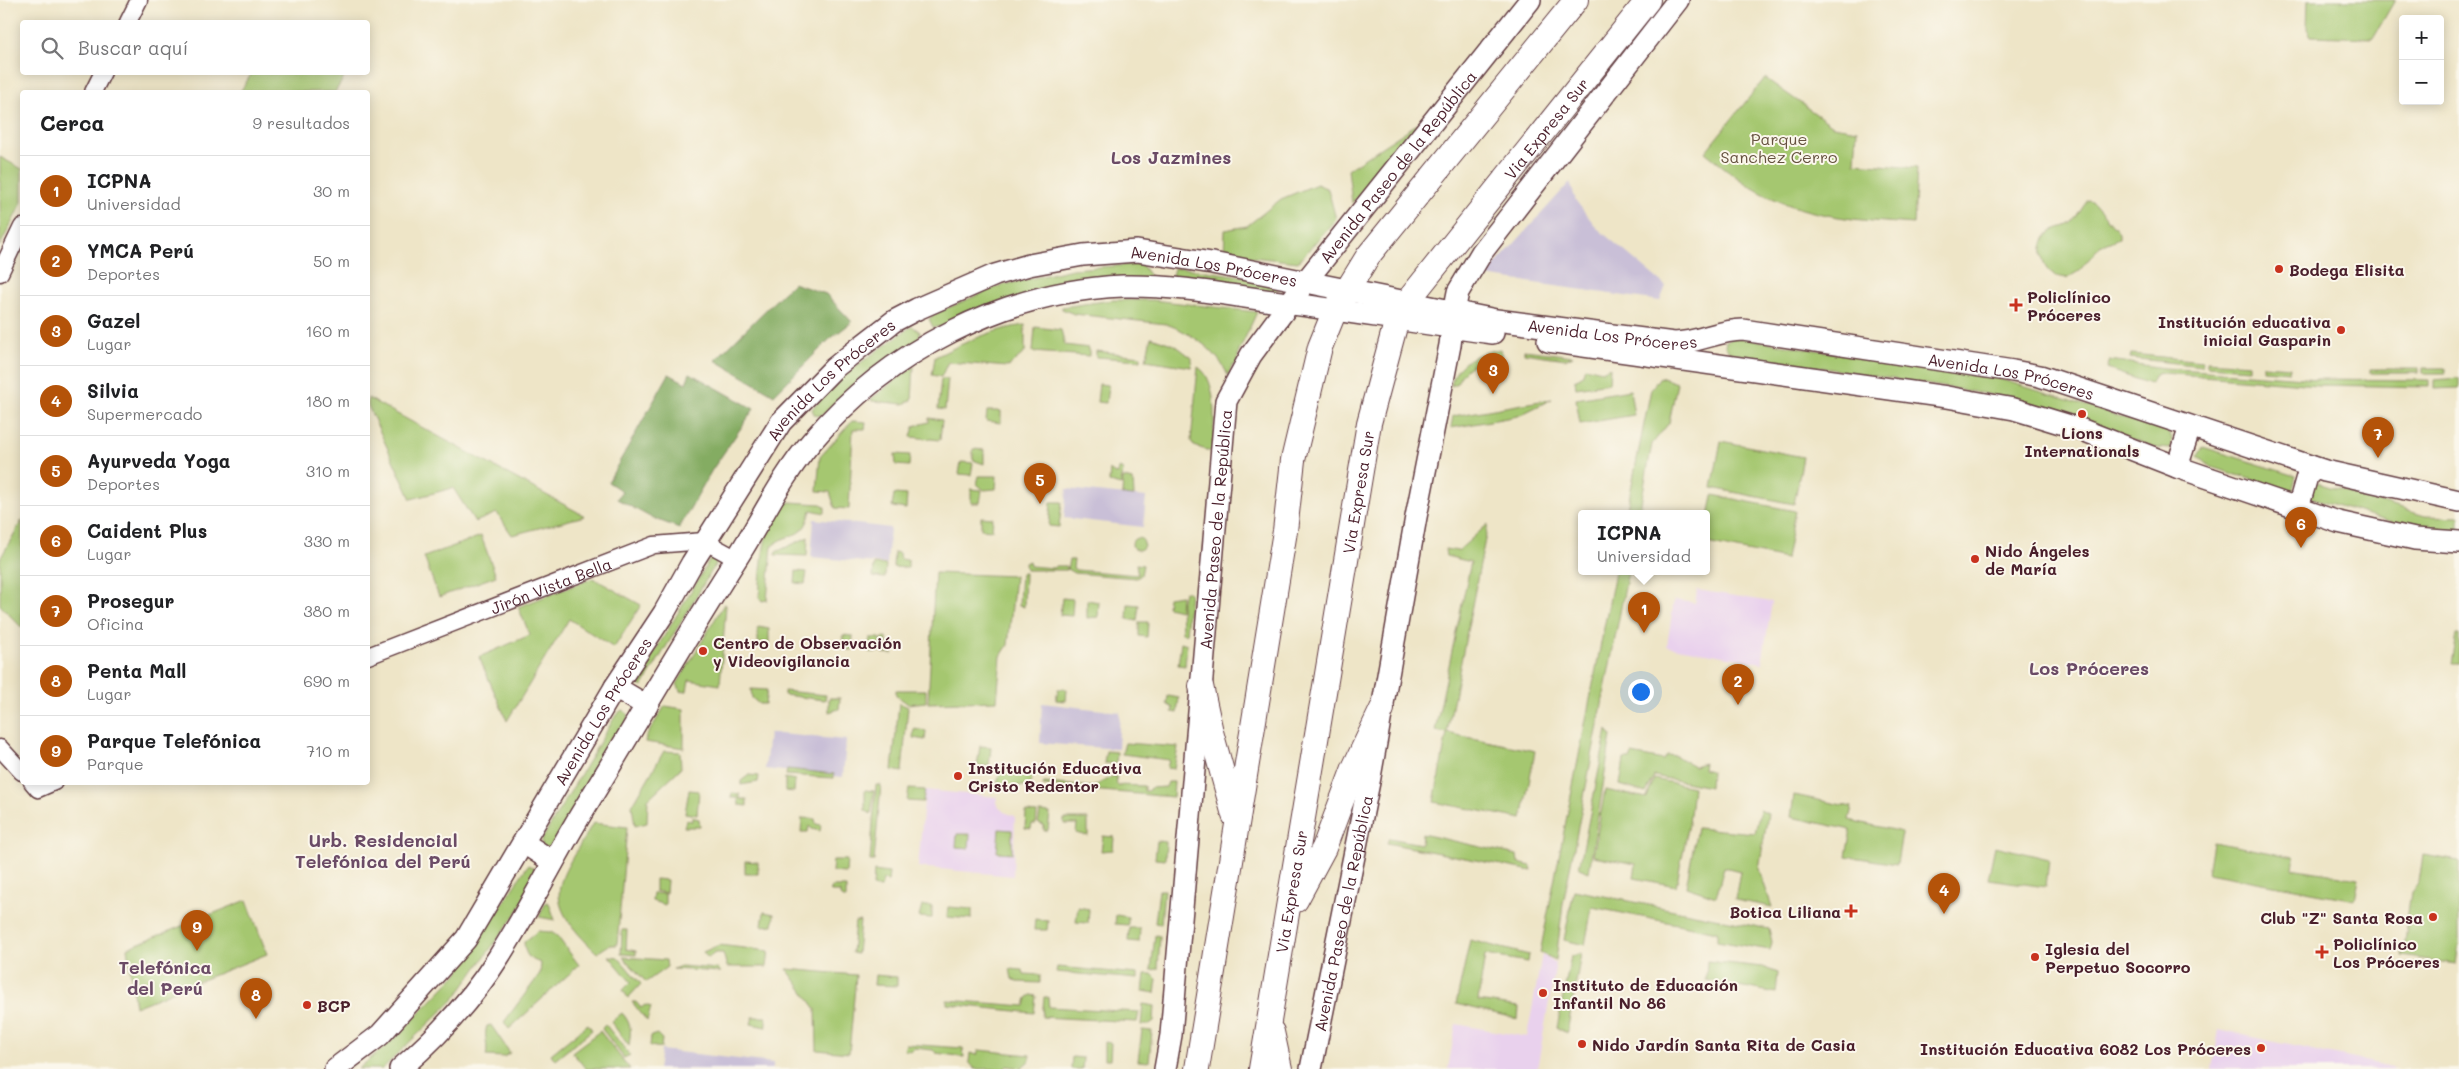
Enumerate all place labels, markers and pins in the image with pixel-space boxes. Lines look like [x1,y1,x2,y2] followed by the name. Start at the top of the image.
[2289,259,2405,280] place label: Bodega Elisita
[2273,263,2285,275] marker: Bodega Elisita
[2027,286,2111,325] place label: Policlínico Próceres
[2009,298,2023,312] marker: Policlínico Próceres
[2158,311,2331,350] place label: Institución educativa inicial Gasparin
[2335,324,2347,336] marker: Institución educativa inicial Gasparin
[1477,353,1509,394] pin: 3
[2076,408,2088,420] marker: Lions Internationals
[2362,417,2394,458] pin: 7
[2025,422,2139,461] place label: Lions Internationals
[1024,463,1056,504] pin: 5
[2285,507,2317,548] pin: 6
[1985,540,2089,579] place label: Nido Ángeles de María
[1969,553,1981,565] marker: Nido Ángeles de María
[1628,592,1660,633] pin: 1
[713,632,901,671] place label: Centro de Observación y Videovigilancia
[697,645,709,657] marker: Centro de Observación y Videovigilancia
[1722,664,1754,705] pin: 2
[968,757,1142,796] place label: Institución Educativa Cristo Redentor
[952,770,964,782] marker: Institución Educativa Cristo Redentor
[1928,873,1960,914] pin: 4
[1730,901,1841,922] place label: Botica Liliana
[1845,905,1857,917] marker: Botica Liliana
[2260,907,2423,928] place label: Club "Z" Santa Rosa
[181,910,213,951] pin: 9
[2427,911,2439,923] marker: Club "Z" Santa Rosa
[2333,933,2440,972] place label: Policlínico Los Próceres
[2045,938,2191,977] place label: Iglesia del Perpetuo Socorro
[2315,945,2329,959] marker: Policlínico Los Próceres
[2029,951,2041,963] marker: Iglesia del Perpetuo Socorro
[1553,974,1738,1013] place label: Instituto de Educación Infantil No 86
[240,978,272,1019] pin: 8
[1537,987,1549,999] marker: Instituto de Educación Infantil No 86
[317,995,351,1016] place label: BCP
[301,999,313,1011] marker: BCP
[1592,1034,1856,1055] place label: Nido Jardín Santa Rita de Casia
[1576,1038,1588,1050] marker: Nido Jardín Santa Rita de Casia
[1920,1038,2251,1059] place label: Institución Educativa 6082 Los Próceres
[2255,1042,2267,1054] marker: Institución Educativa 6082 Los Próceres

